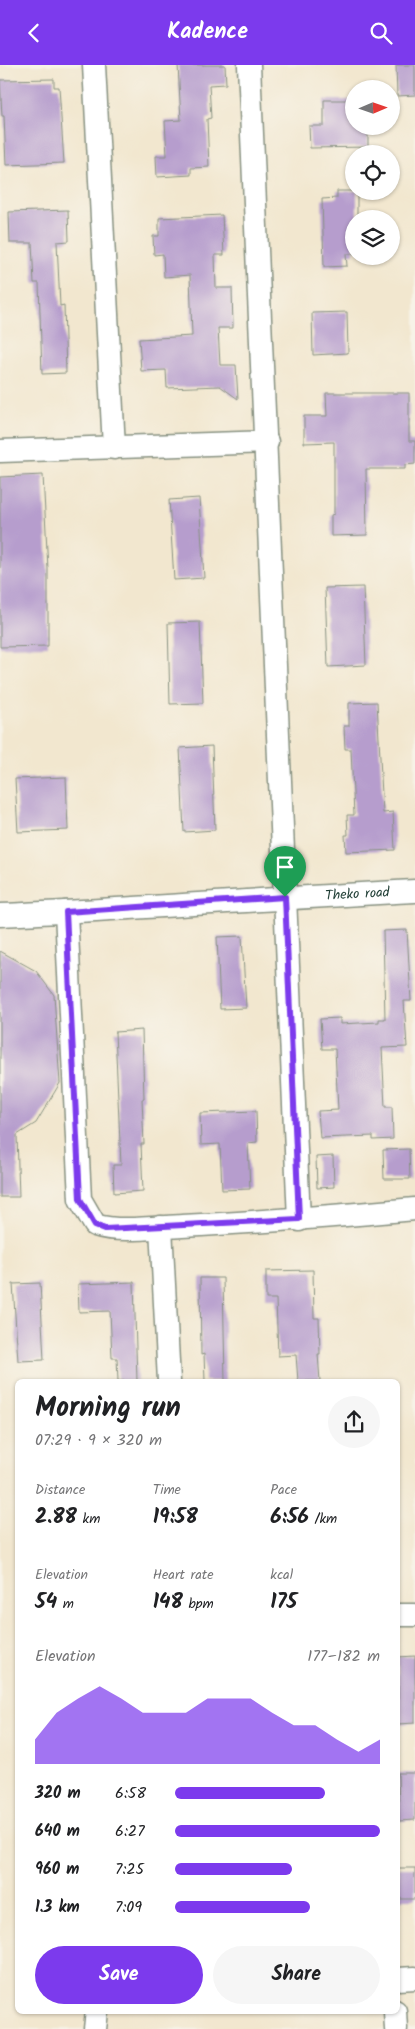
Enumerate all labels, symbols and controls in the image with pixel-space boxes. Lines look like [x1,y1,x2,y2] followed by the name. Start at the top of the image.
[167,15,248,50] text: Kadence
[20,19,48,47] icon: back
[367,19,395,47] icon: search
[345,80,400,135] north arrow
[345,80,400,265] map controls
[345,145,400,200] button: locate
[345,210,400,265] button: layers
[264,846,306,897] pin
[271,853,299,881] icon: arrive
[325,881,391,907] street label: Theko road
[35,1386,181,1431] text: Morning run
[328,1396,380,1448] button: share
[35,1428,162,1453] text: 07:29 · 9 × 320 m
[35,1479,85,1501] text: Distance
[153,1479,181,1501] text: Time
[270,1479,297,1501] text: Pace
[35,1501,77,1534] text: 2.88
[153,1501,198,1534] text: 19:58
[270,1501,309,1534] text: 6:56
[77,1508,100,1530] text: km
[309,1508,337,1530] text: /km
[35,1564,88,1586] text: Elevation
[153,1564,214,1586] text: Heart rate
[270,1564,293,1586] text: kcal
[35,1586,57,1619] text: 54
[153,1586,183,1619] text: 148
[270,1586,297,1619] text: 175
[57,1593,74,1615] text: m
[183,1593,214,1615] text: bpm
[35,1644,96,1669] text: Elevation
[307,1644,380,1669] text: 177–182 m
[35,1781,81,1806] text: 320 m
[115,1781,146,1806] text: 6:58
[35,1819,80,1844] text: 640 m
[115,1819,145,1844] text: 6:27
[35,1857,79,1882] text: 960 m
[115,1857,144,1882] text: 7:25
[35,1895,80,1920] text: 1.3 km
[115,1895,142,1920] text: 7:09
[35,1946,203,2004] button: Save
[213,1946,380,2004] button: Share

